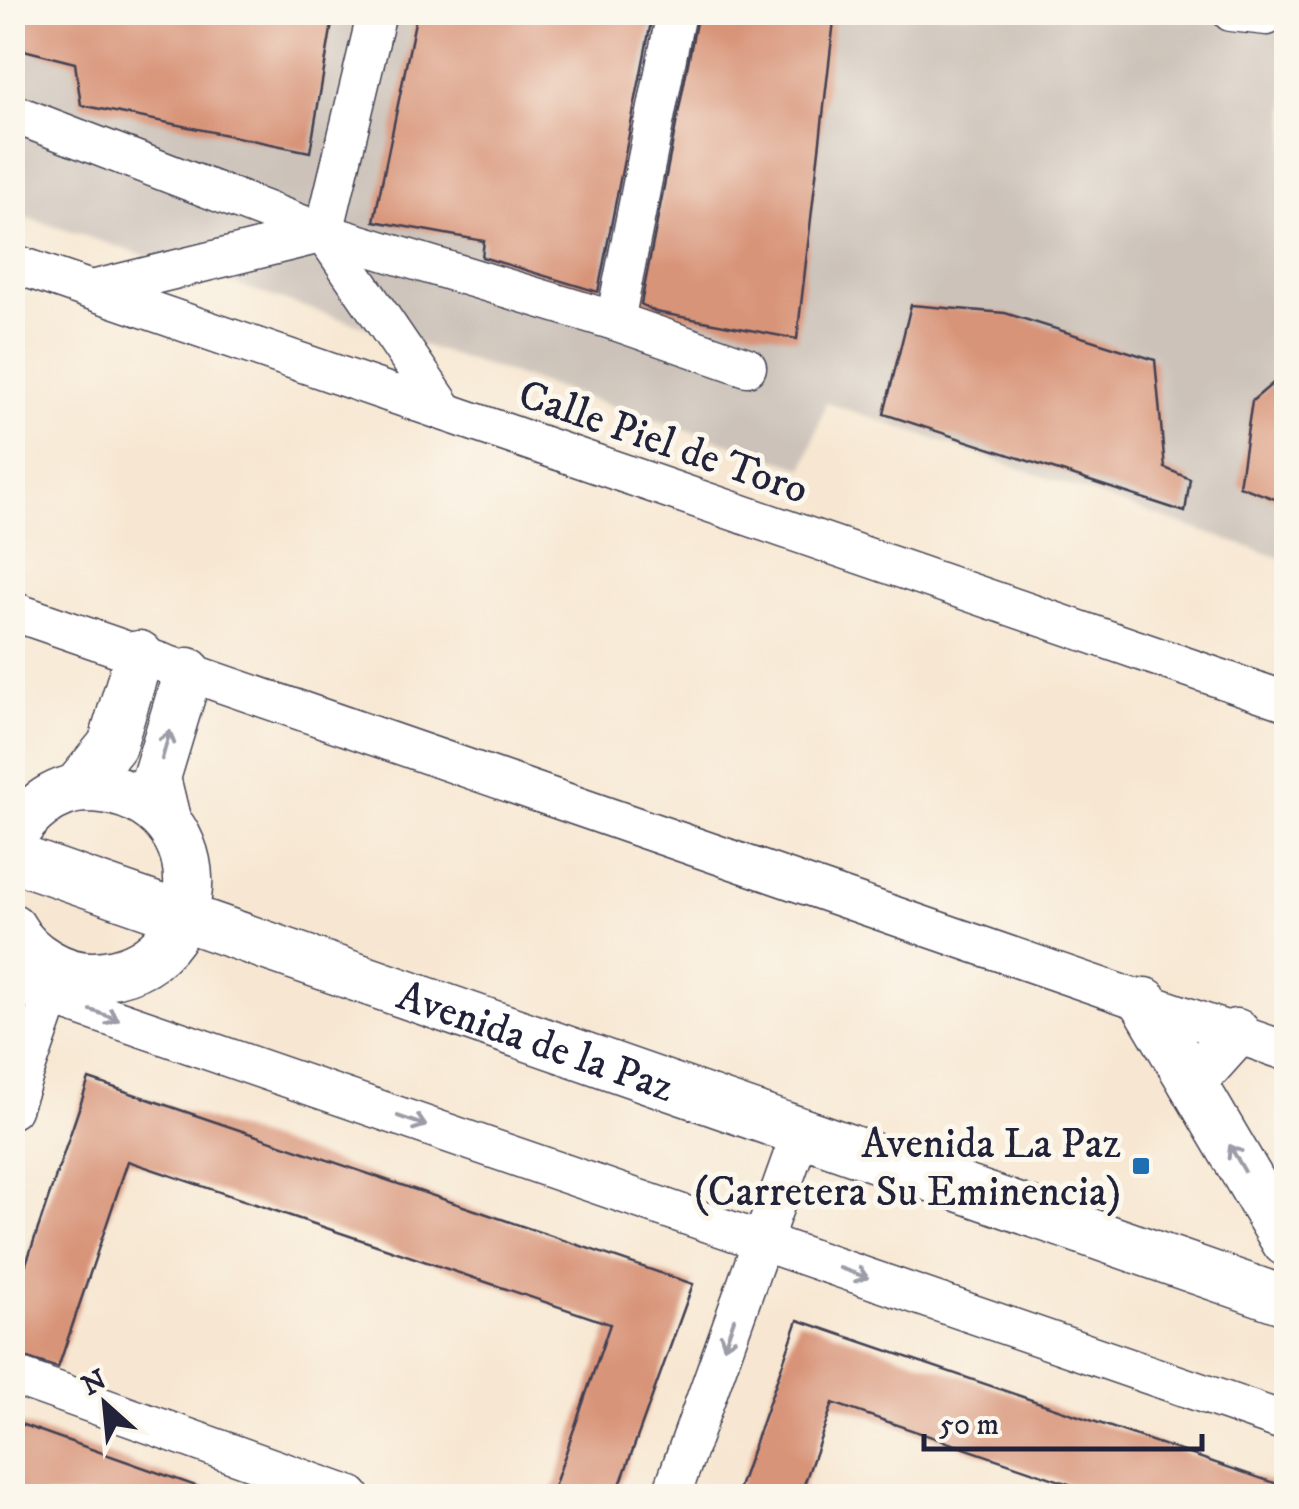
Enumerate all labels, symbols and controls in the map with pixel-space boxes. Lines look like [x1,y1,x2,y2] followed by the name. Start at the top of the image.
[512,369,814,517] street label: Calle Piel de Toro
[158,730,176,761] one-way arrow
[390,970,680,1115] street label: Avenida de la Paz
[88,1007,120,1025] one-way arrow
[395,1113,427,1131] one-way arrow
[694,1119,1121,1219] place label: Avenida La Paz (Carretera Su Eminencia)
[1227,1144,1247,1173] one-way arrow
[1130,1155,1152,1177] marker: Avenida La Paz (Carretera Su Eminencia)
[838,1265,869,1283] one-way arrow
[719,1317,737,1348] one-way arrow
[55,1354,155,1454] north arrow
[76,1362,113,1404] text: N
[924,1389,1202,1451] scale bar
[939,1407,999,1444] text: 50 m

